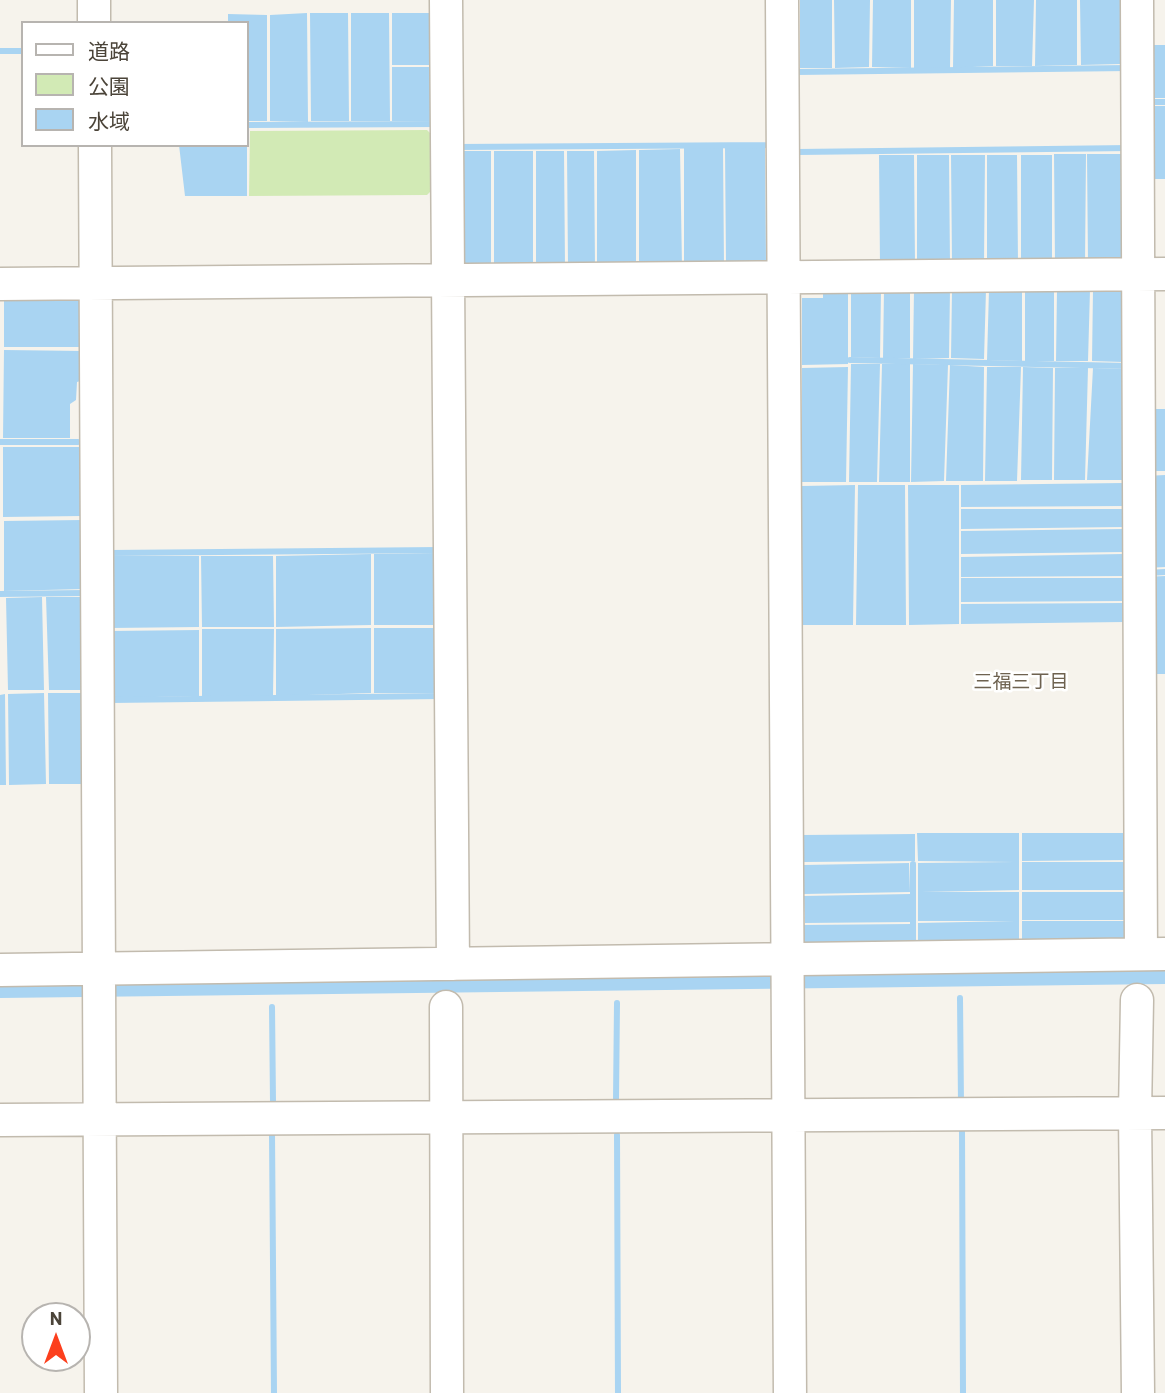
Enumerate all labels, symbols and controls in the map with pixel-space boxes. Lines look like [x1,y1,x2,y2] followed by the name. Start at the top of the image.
[21,21,248,147] legend
[88,38,130,63] text: 道路
[88,73,130,98] text: 公園
[88,108,130,133] text: 水域
[974,671,1068,693] district label: 三福三丁目
[21,1302,91,1372] north arrow
[50,1306,62,1329] text: N

